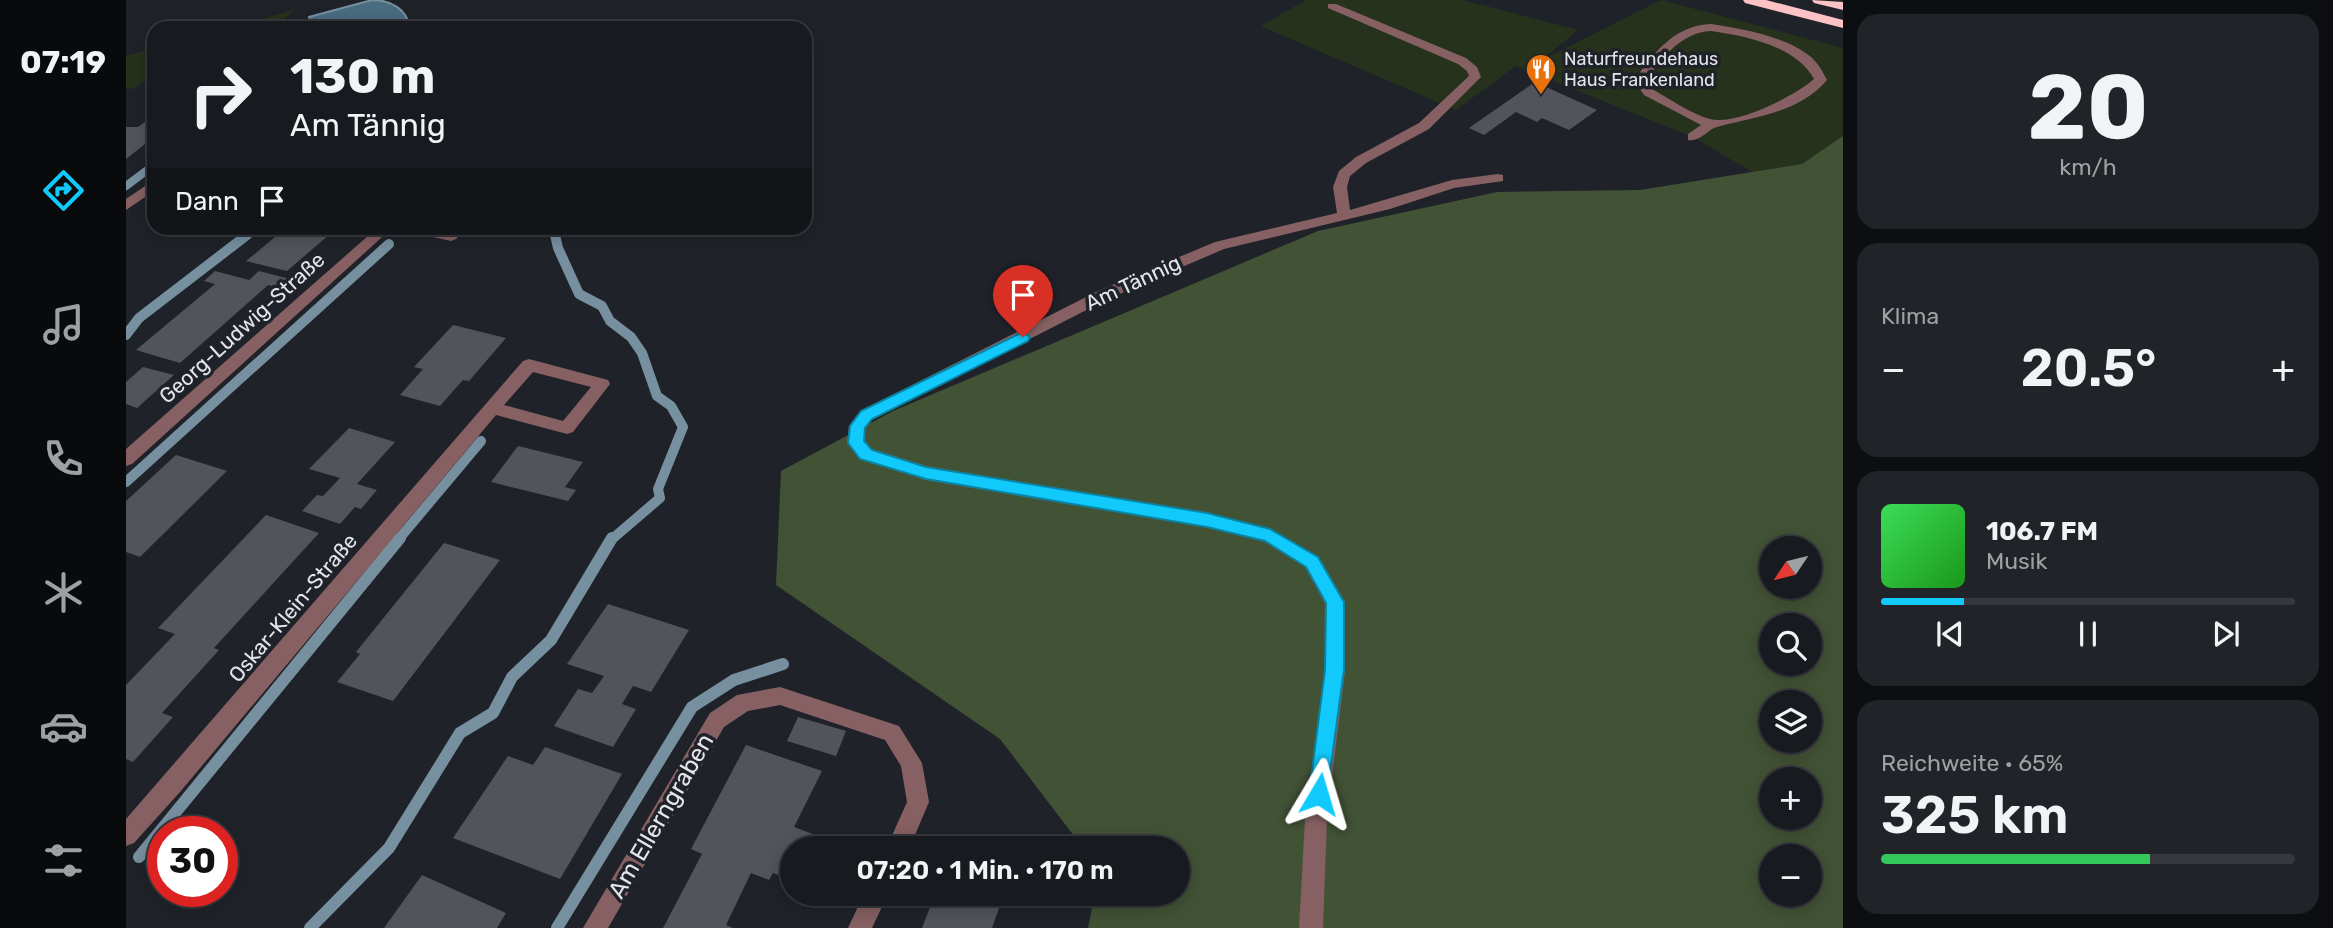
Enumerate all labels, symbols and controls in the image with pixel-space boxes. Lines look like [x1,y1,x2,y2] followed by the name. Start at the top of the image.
[20,43,106,81] text: 07:19
[290,47,435,105] text: 130 m
[1564,48,1718,91] place label: Naturfreundehaus Haus Frankenland
[175,49,266,140] icon: right
[1524,52,1558,96] restaurant icon: Naturfreundehaus Haus Frankenland
[2027,53,2149,161] text: 20
[290,106,446,144] text: Am Tännig
[2059,153,2117,181] text: km/h
[39,166,88,215] icon: directions
[253,182,291,220] icon: arrive
[175,186,239,217] text: Dann
[154,247,330,409] street label: Georg-Ludwig-Straße
[1081,250,1184,315] street label: Am Tännig
[993,265,1053,337] pin
[1004,276,1042,314] icon: arrive
[39,300,88,349] icon: music
[1881,302,1939,330] text: Klima
[2021,337,2156,399] text: 20.5°
[1881,346,1906,392] text: −
[2271,346,2295,392] text: +
[39,434,88,483] icon: phone
[1986,516,2098,547] text: 106.7 FM
[223,528,362,687] street label: Oskar-Klein-Straße
[1759,536,1822,598] north arrow
[1759,536,1822,907] map controls
[1986,547,2047,575] text: Musik
[39,568,88,617] icon: climate
[1759,613,1822,676] button: search
[1931,615,1969,653] icon: previous
[2069,615,2107,653] icon: pause
[2207,615,2245,653] icon: next
[1759,690,1822,753] button: layers
[39,702,88,751] icon: car
[603,729,719,903] street label: Am Ellerngraben
[1881,749,2063,777] text: Reichweite · 65%
[1282,757,1356,831] position arrow
[1759,767,1822,830] button: +
[1881,784,2069,846] text: 325 km
[147,816,238,907] speed limit sign: 30
[39,836,88,885] icon: filters
[1759,844,1822,907] button: −
[856,855,1114,886] text: 07:20 · 1 Min. · 170 m

